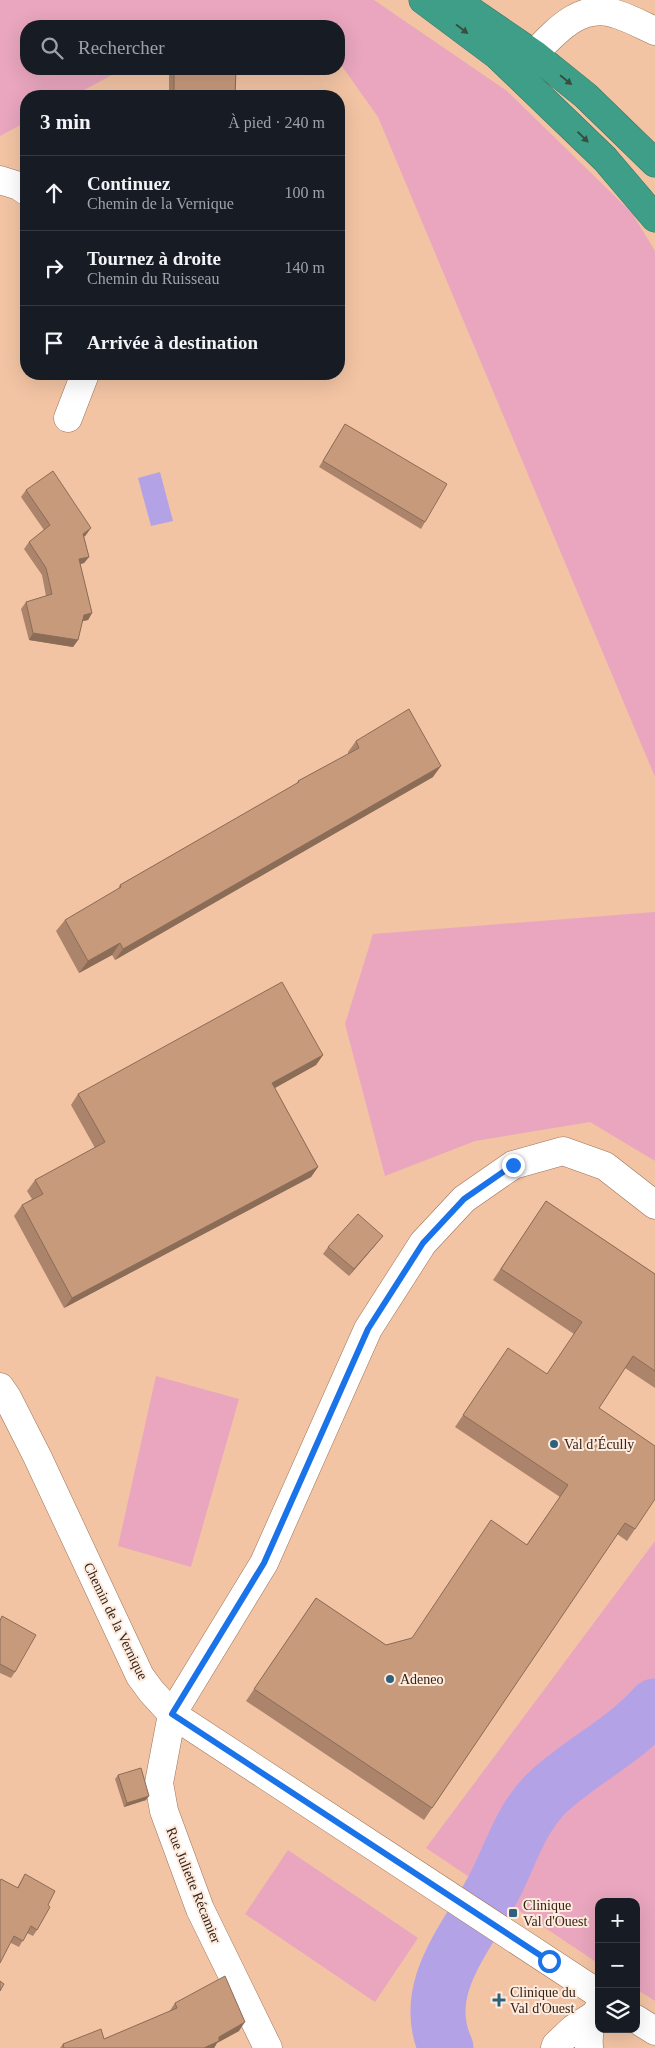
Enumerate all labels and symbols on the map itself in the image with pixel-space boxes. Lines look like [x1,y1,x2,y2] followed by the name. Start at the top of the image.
[455,24,469,34] one-way arrow
[559,74,572,85] one-way arrow
[577,131,589,143] one-way arrow
[502,1154,525,1177] route end
[564,1436,634,1452] place label: Val d’Écully
[548,1438,560,1450] marker: Val d’Écully
[81,1560,150,1682] street label: Chemin de la Vernique
[400,1672,444,1687] place label: Adeneo
[384,1673,396,1685] marker: Adeneo
[163,1825,224,1946] street label: Rue Juliette Récamier
[523,1898,587,1929] place label: Clinique Val d'Ouest
[507,1907,519,1919] marker: Clinique Val d'Ouest
[538,1950,561,1973] route start
[510,1985,576,2016] place label: Clinique du Val d'Ouest
[492,1993,506,2007] marker: Clinique du Val d'Ouest

